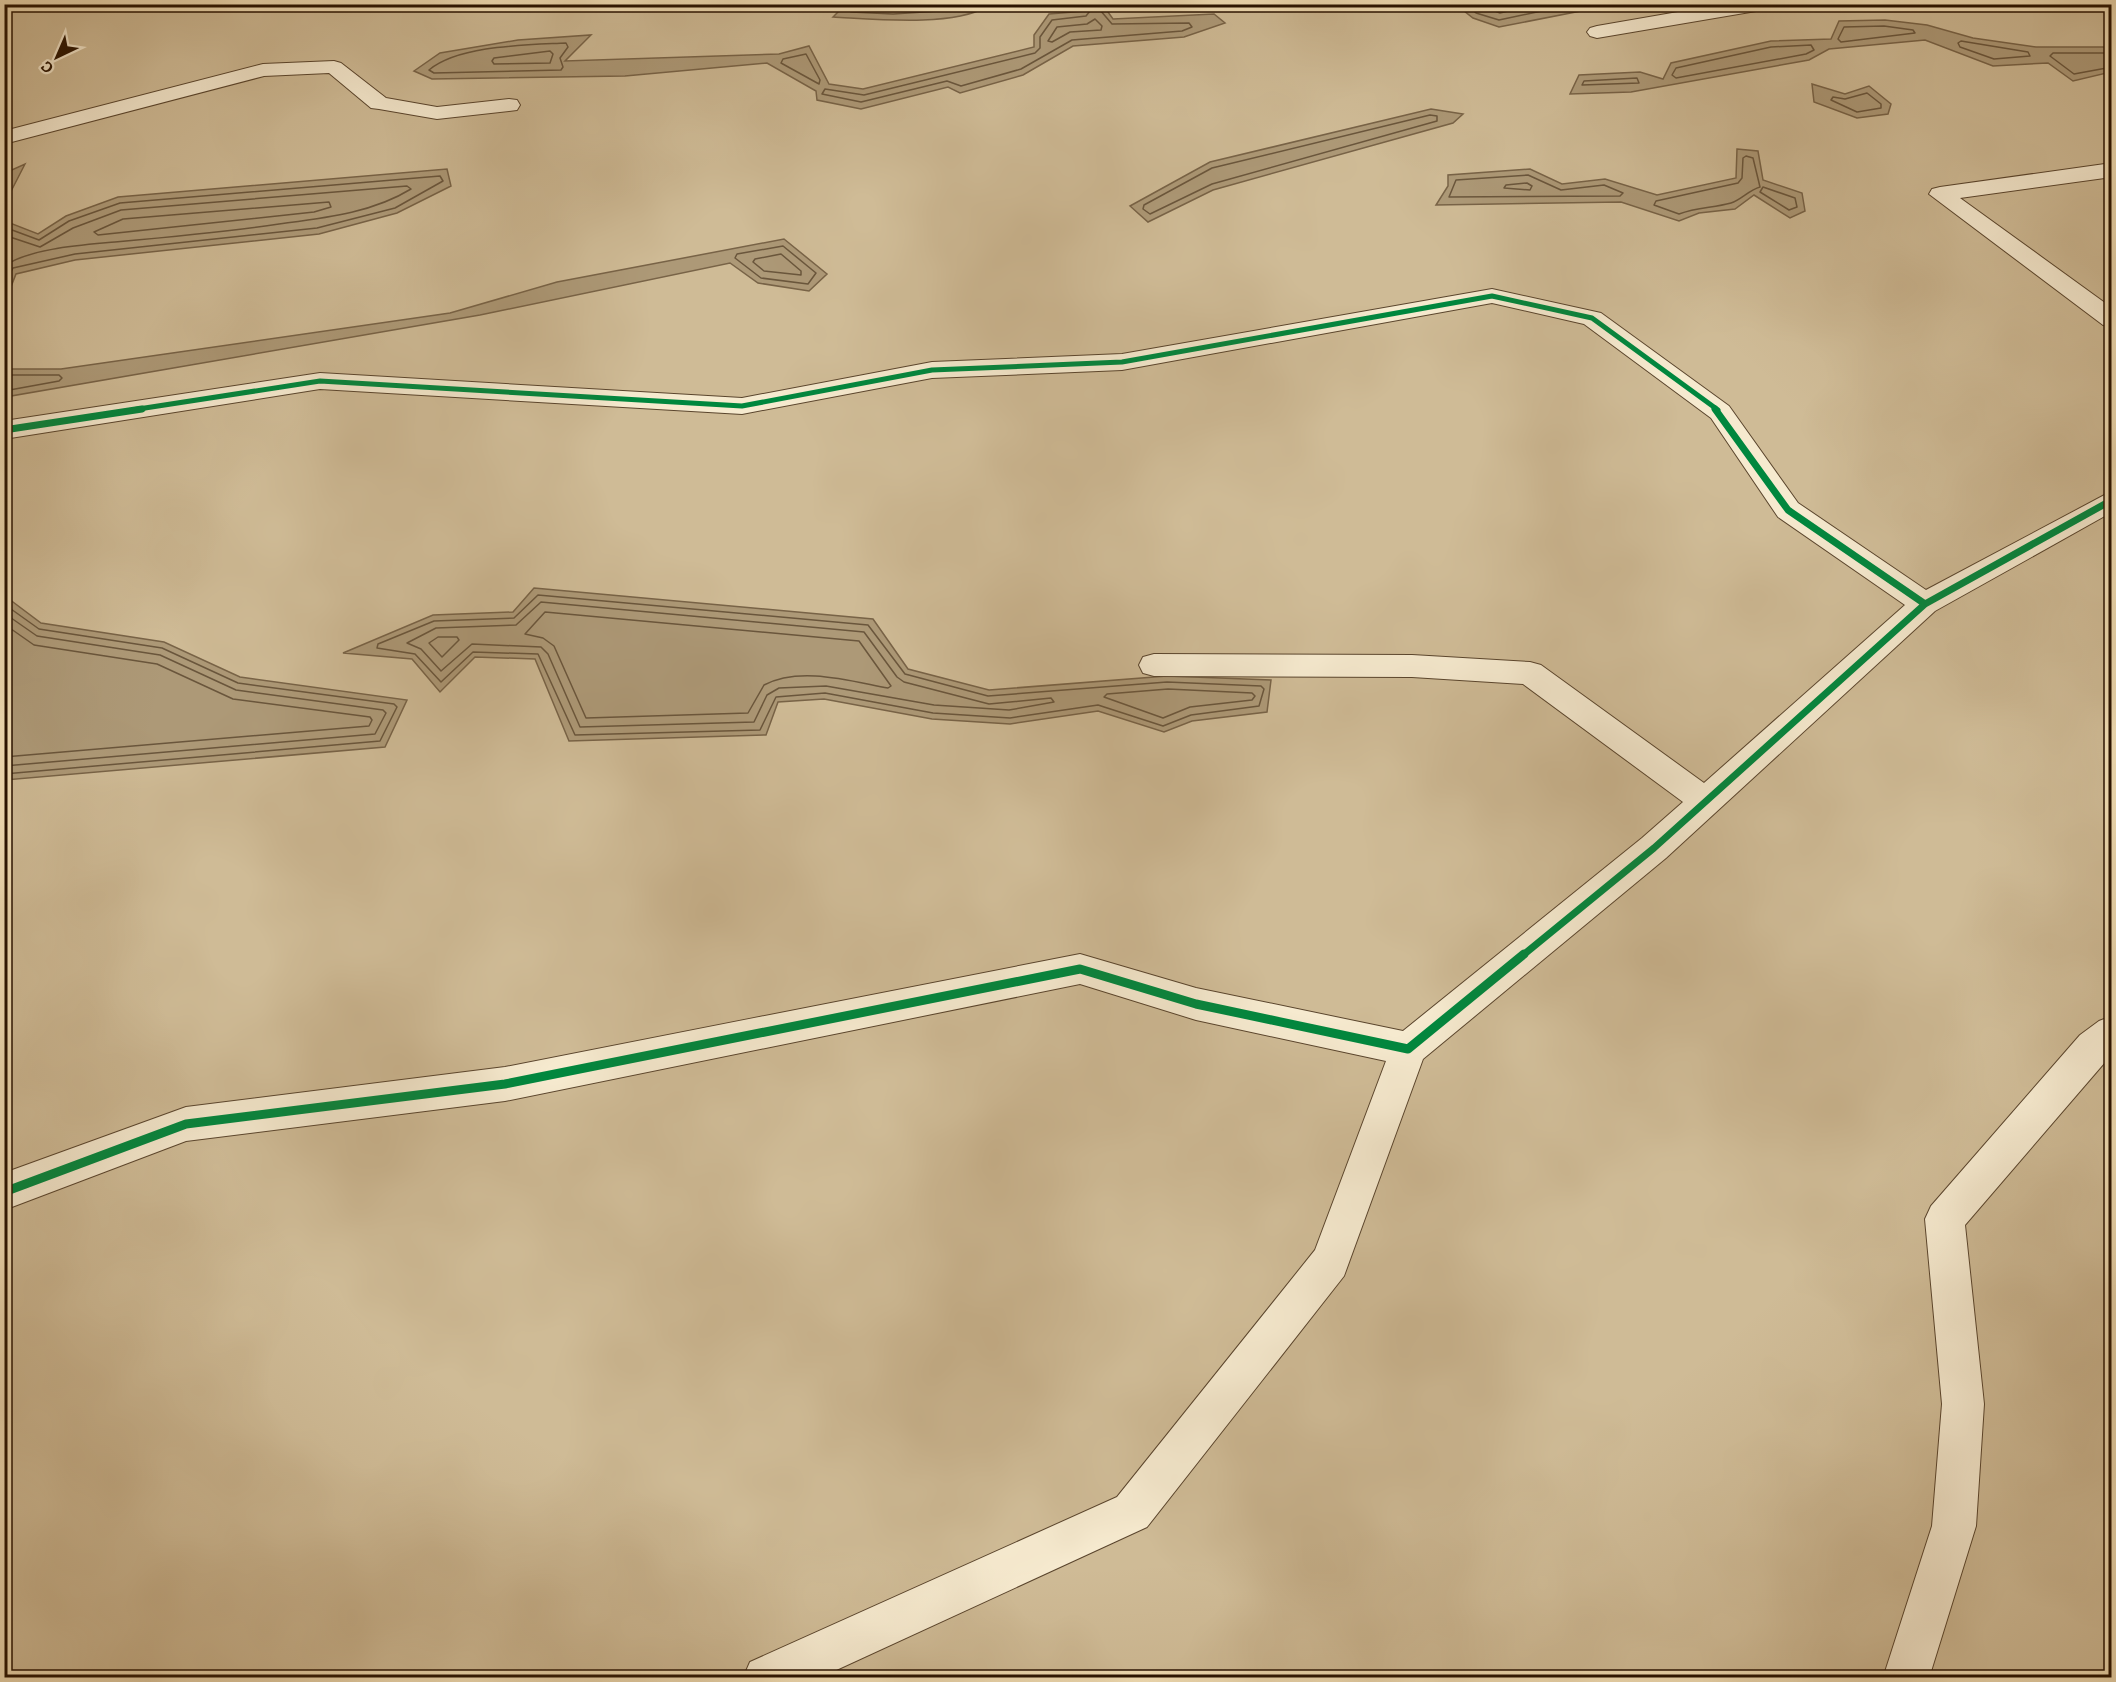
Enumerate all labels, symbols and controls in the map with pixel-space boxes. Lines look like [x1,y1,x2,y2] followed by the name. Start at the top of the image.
[27,27,87,87] north arrow
[36,56,58,78] text: С

